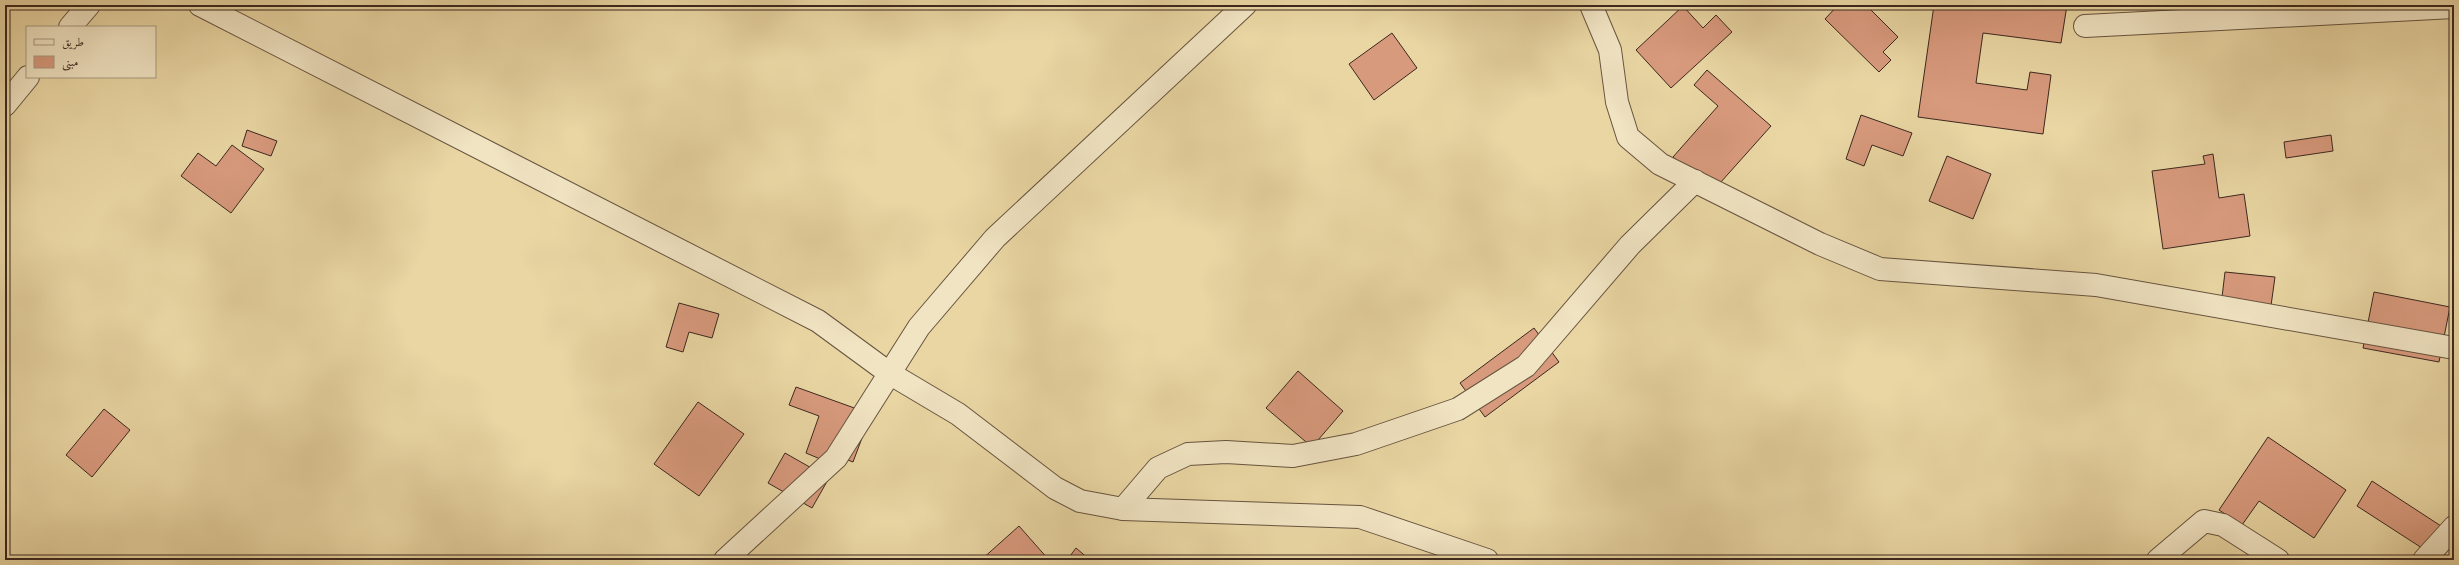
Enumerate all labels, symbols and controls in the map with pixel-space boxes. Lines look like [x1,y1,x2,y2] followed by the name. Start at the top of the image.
[26,26,156,78] legend
[62,35,84,50] text: طريق
[62,55,78,71] text: مبنى

